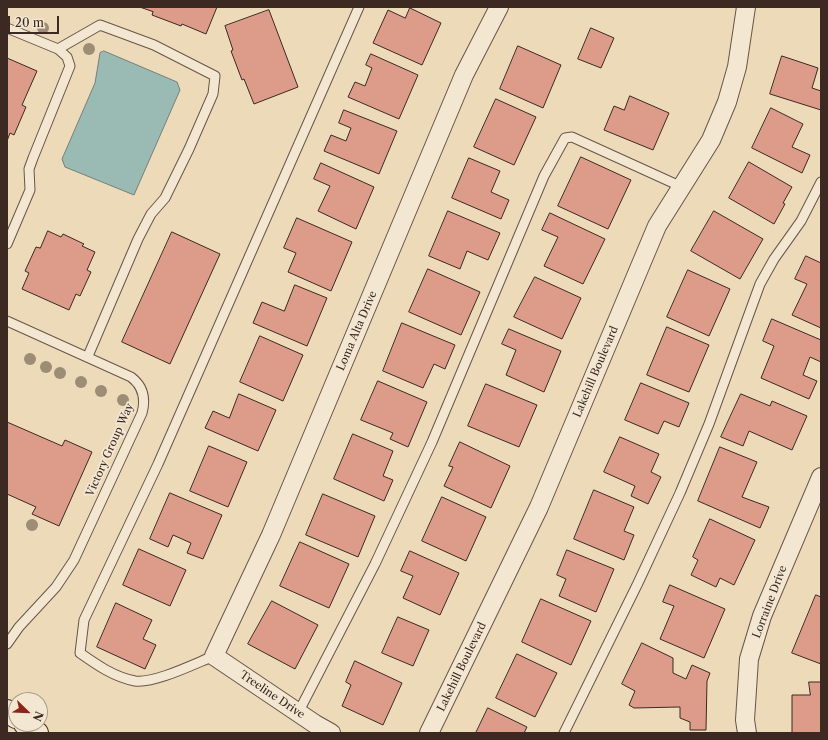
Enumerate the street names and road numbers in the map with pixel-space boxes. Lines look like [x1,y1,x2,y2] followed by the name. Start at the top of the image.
[334,289,380,373] street label: Loma Alta Drive
[571,324,621,420] street label: Lakehill Boulevard
[83,401,137,499] street label: Victory Group Way
[750,564,790,640] street label: Lorraine Drive
[435,620,489,714] street label: Lakehill Boulevard
[237,668,307,722] street label: Treeline Drive

